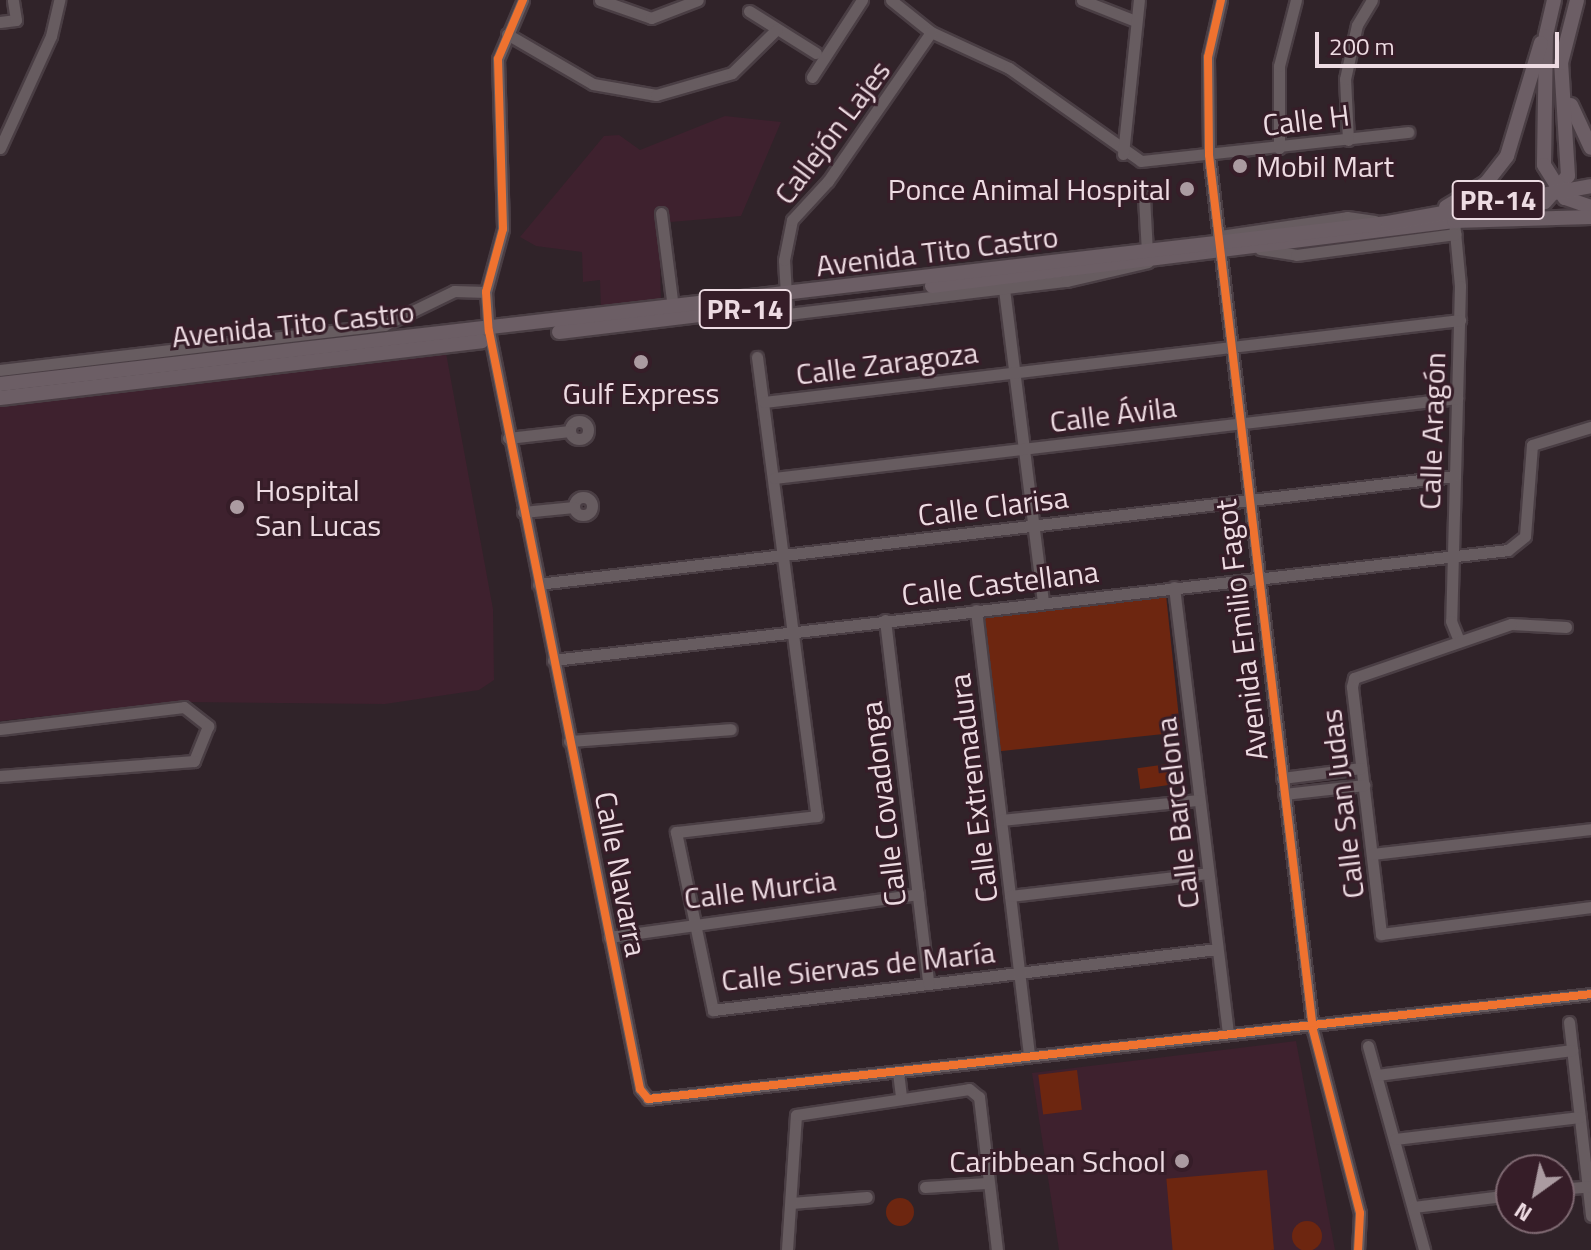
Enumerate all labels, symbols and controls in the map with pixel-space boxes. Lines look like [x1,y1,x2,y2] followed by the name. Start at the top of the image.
[1319,16,1563,66] scale bar
[1329,28,1395,64] text: 200 m
[766,53,898,211] street label: Callejón Lajes
[1261,97,1351,143] street label: Calle H
[1256,148,1394,184] place label: Mobil Mart
[1231,157,1249,175] marker: Mobil Mart
[888,171,1171,207] place label: Ponce Animal Hospital
[1450,176,1546,224] road number: PR-14
[1178,180,1196,198] marker: Ponce Animal Hospital
[814,218,1060,284] street label: Avenida Tito Castro
[697,285,793,333] road number: PR-14
[170,293,416,355] street label: Avenida Tito Castro
[794,334,980,392] street label: Calle Zaragoza
[1411,352,1453,510] street label: Calle Aragón
[632,353,650,371] marker: Gulf Express
[563,375,719,411] place label: Gulf Express
[1048,388,1178,440] street label: Calle Ávila
[255,472,381,542] place label: Hospital San Lucas
[916,479,1070,533] street label: Calle Clarisa
[226,496,248,518] marker: Hospital San Lucas
[1207,498,1275,762] street label: Avenida Emilio Fagot
[900,553,1100,613] street label: Calle Castellana
[941,672,1005,904] street label: Calle Extremadura
[853,700,913,908] street label: Calle Covadonga
[1313,707,1371,901] street label: Calle San Judas
[1147,715,1207,911] street label: Calle Barcelona
[587,789,655,959] street label: Calle Navarra
[682,862,838,916] street label: Calle Murcia
[719,934,997,998] street label: Calle Siervas de María
[949,1143,1166,1179] place label: Caribbean School
[1173,1152,1191,1170] marker: Caribbean School
[1495,1154,1575,1234] north arrow
[1507,1194,1539,1231] text: N

